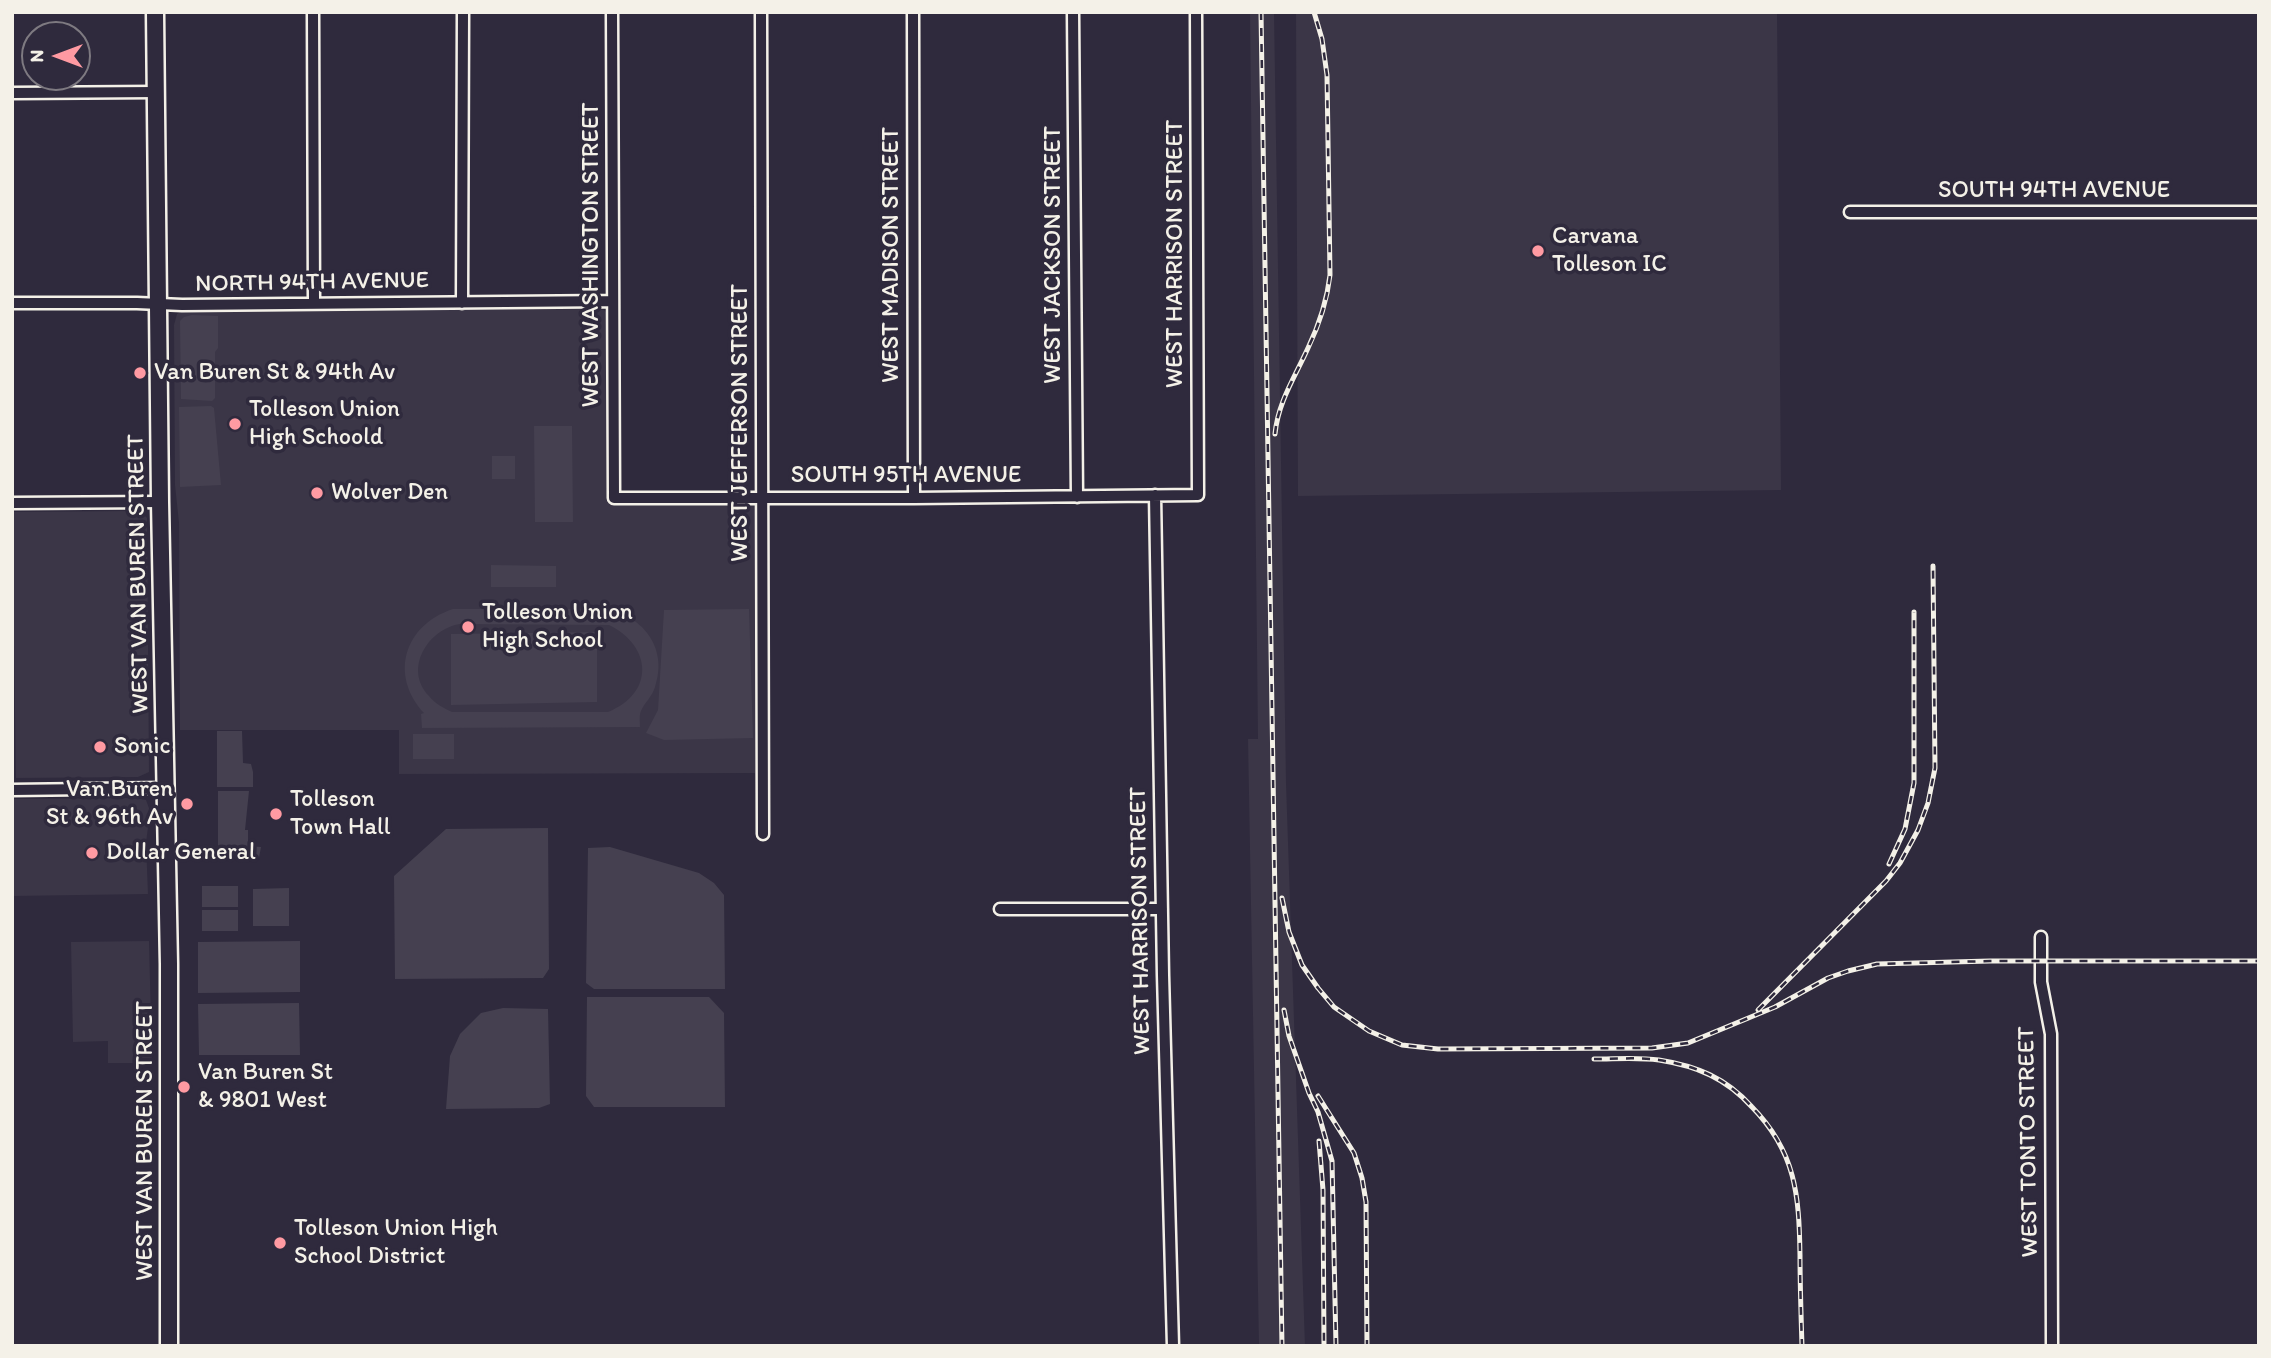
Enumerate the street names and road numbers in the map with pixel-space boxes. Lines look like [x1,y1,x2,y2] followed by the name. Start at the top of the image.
[578,102,606,408] street label: WEST WASHINGTON STREET
[1162,120,1190,388] street label: WEST HARRISON STREET
[1040,126,1068,384] street label: WEST JACKSON STREET
[878,127,906,383] street label: WEST MADISON STREET
[1938,177,2170,205] street label: SOUTH 94TH AVENUE
[195,267,429,299] street label: NORTH 94TH AVENUE
[727,284,755,562] street label: WEST JEFFERSON STREET
[122,434,156,714] street label: WEST VAN BUREN STREET
[791,462,1021,490] street label: SOUTH 95TH AVENUE
[1124,787,1158,1055] street label: WEST HARRISON STREET
[132,1001,160,1281] street label: WEST VAN BUREN STREET
[2013,1026,2045,1258] street label: WEST TONTO STREET

